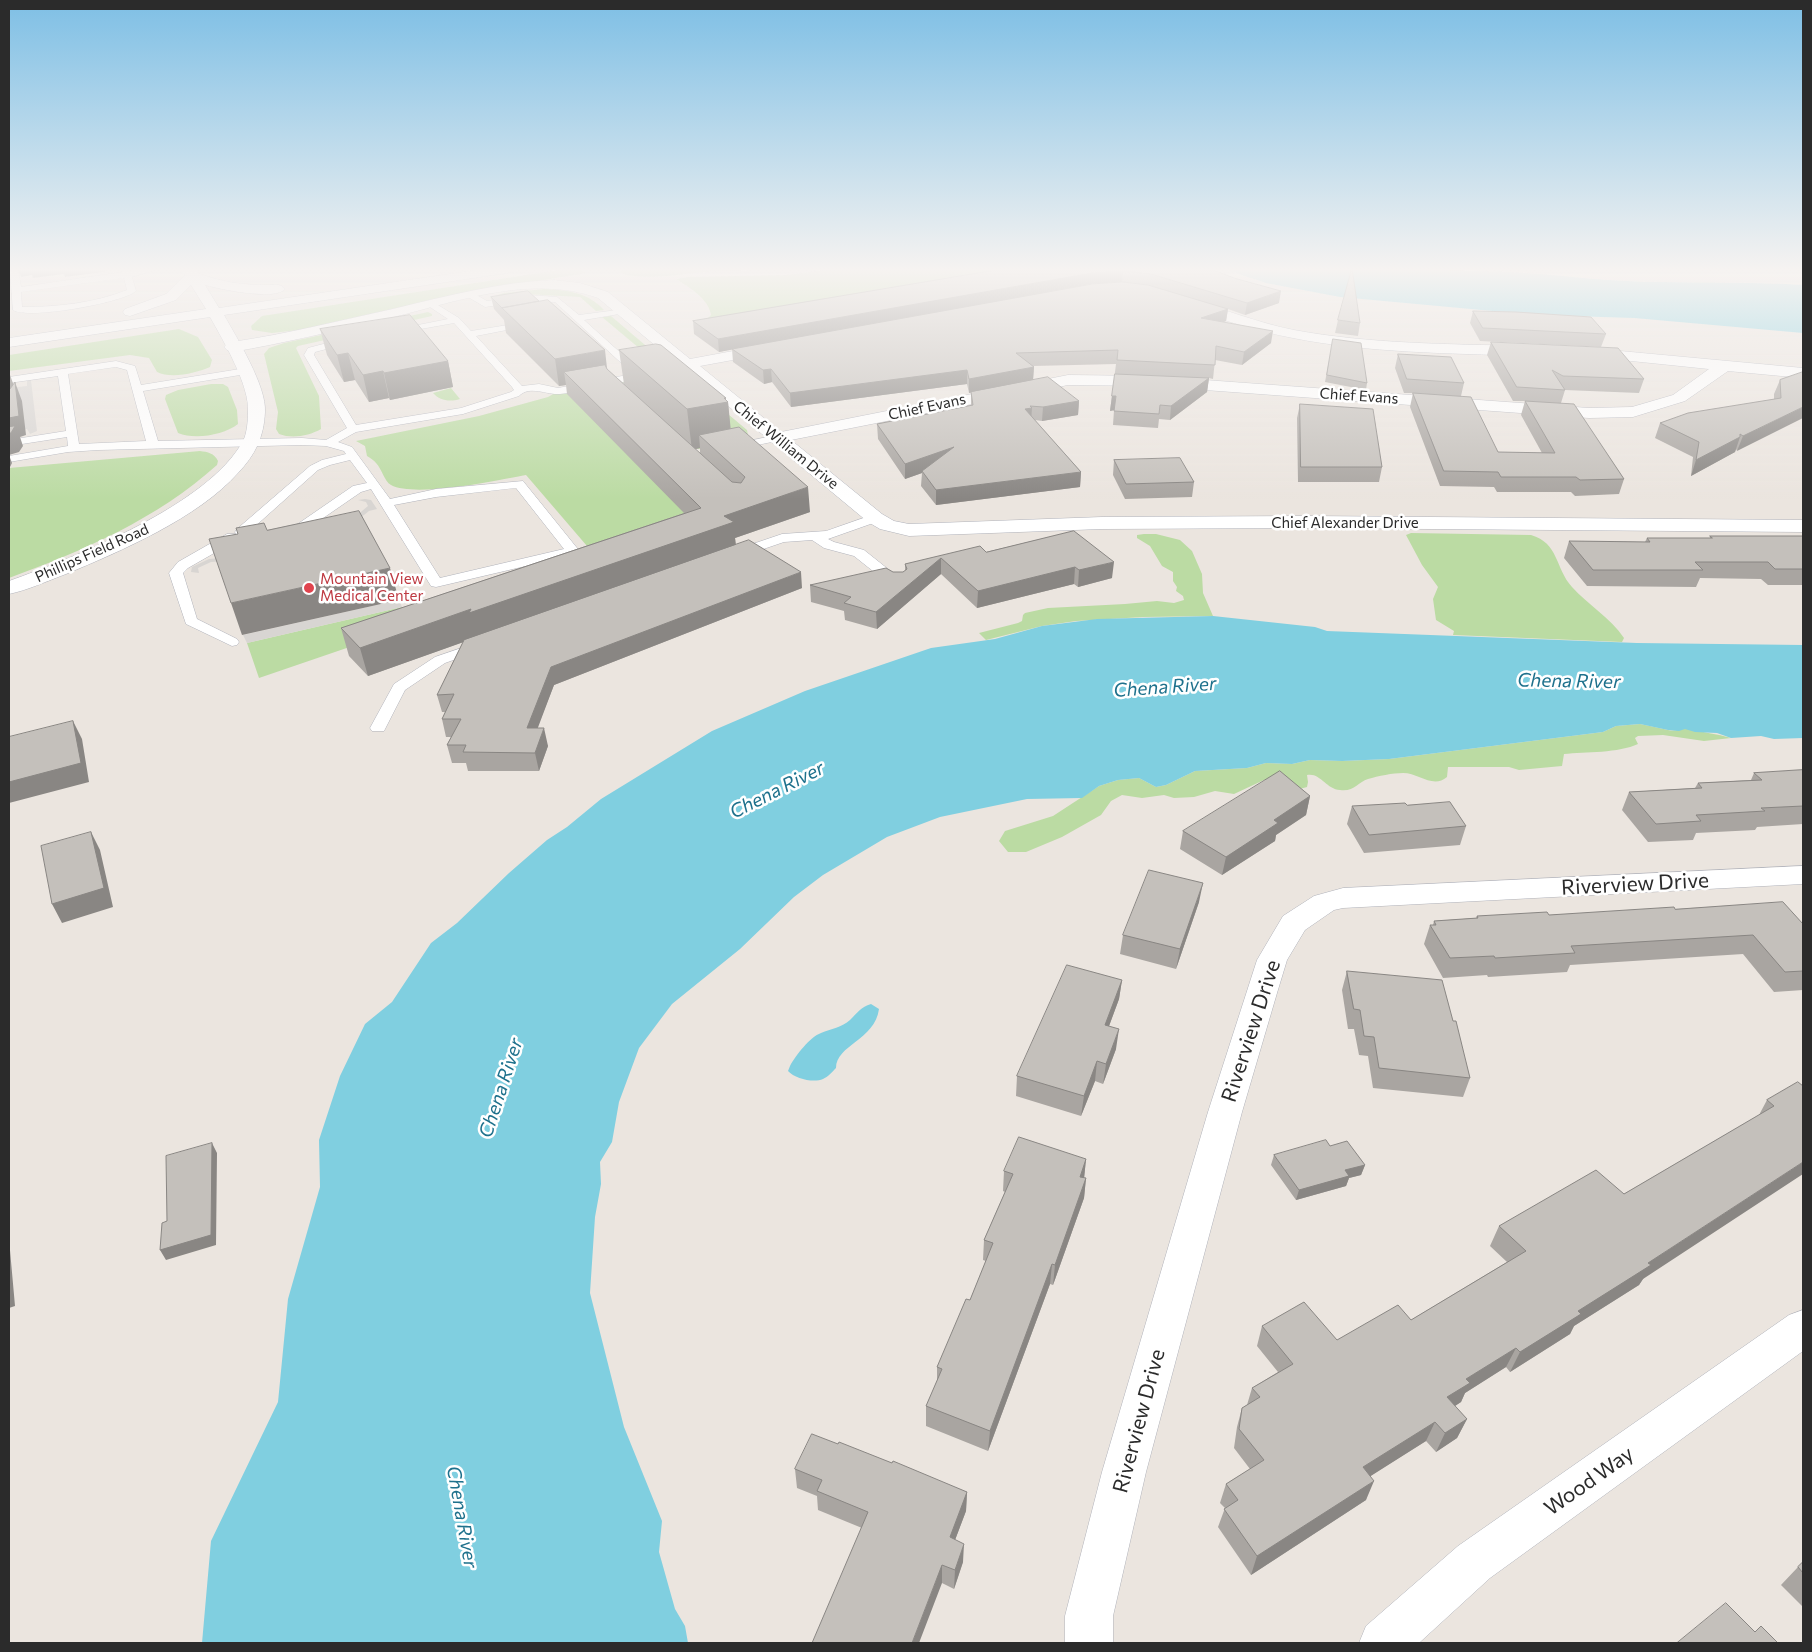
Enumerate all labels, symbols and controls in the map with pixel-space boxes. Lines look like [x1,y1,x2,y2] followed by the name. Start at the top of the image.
[1319,384,1399,408] street label: Chief Evans
[887,390,967,424] street label: Chief Evans
[730,397,842,493] street label: Chief William Drive
[1271,514,1419,532] street label: Chief Alexander Drive
[32,520,152,586] street label: Phillips Field Road
[320,570,423,605] place label: Mountain View Medical Center
[302,581,316,595] marker: Mountain View Medical Center
[1517,669,1621,693] water label: Chena River
[1113,672,1217,702] water label: Chena River
[726,756,828,824] water label: Chena River
[1561,868,1709,900] street label: Riverview Drive
[1216,957,1286,1105] street label: Riverview Drive
[474,1035,528,1141] water label: Chena River
[1108,1346,1170,1496] street label: Riverview Drive
[1540,1441,1638,1521] street label: Wood Way
[442,1464,482,1570] water label: Chena River

